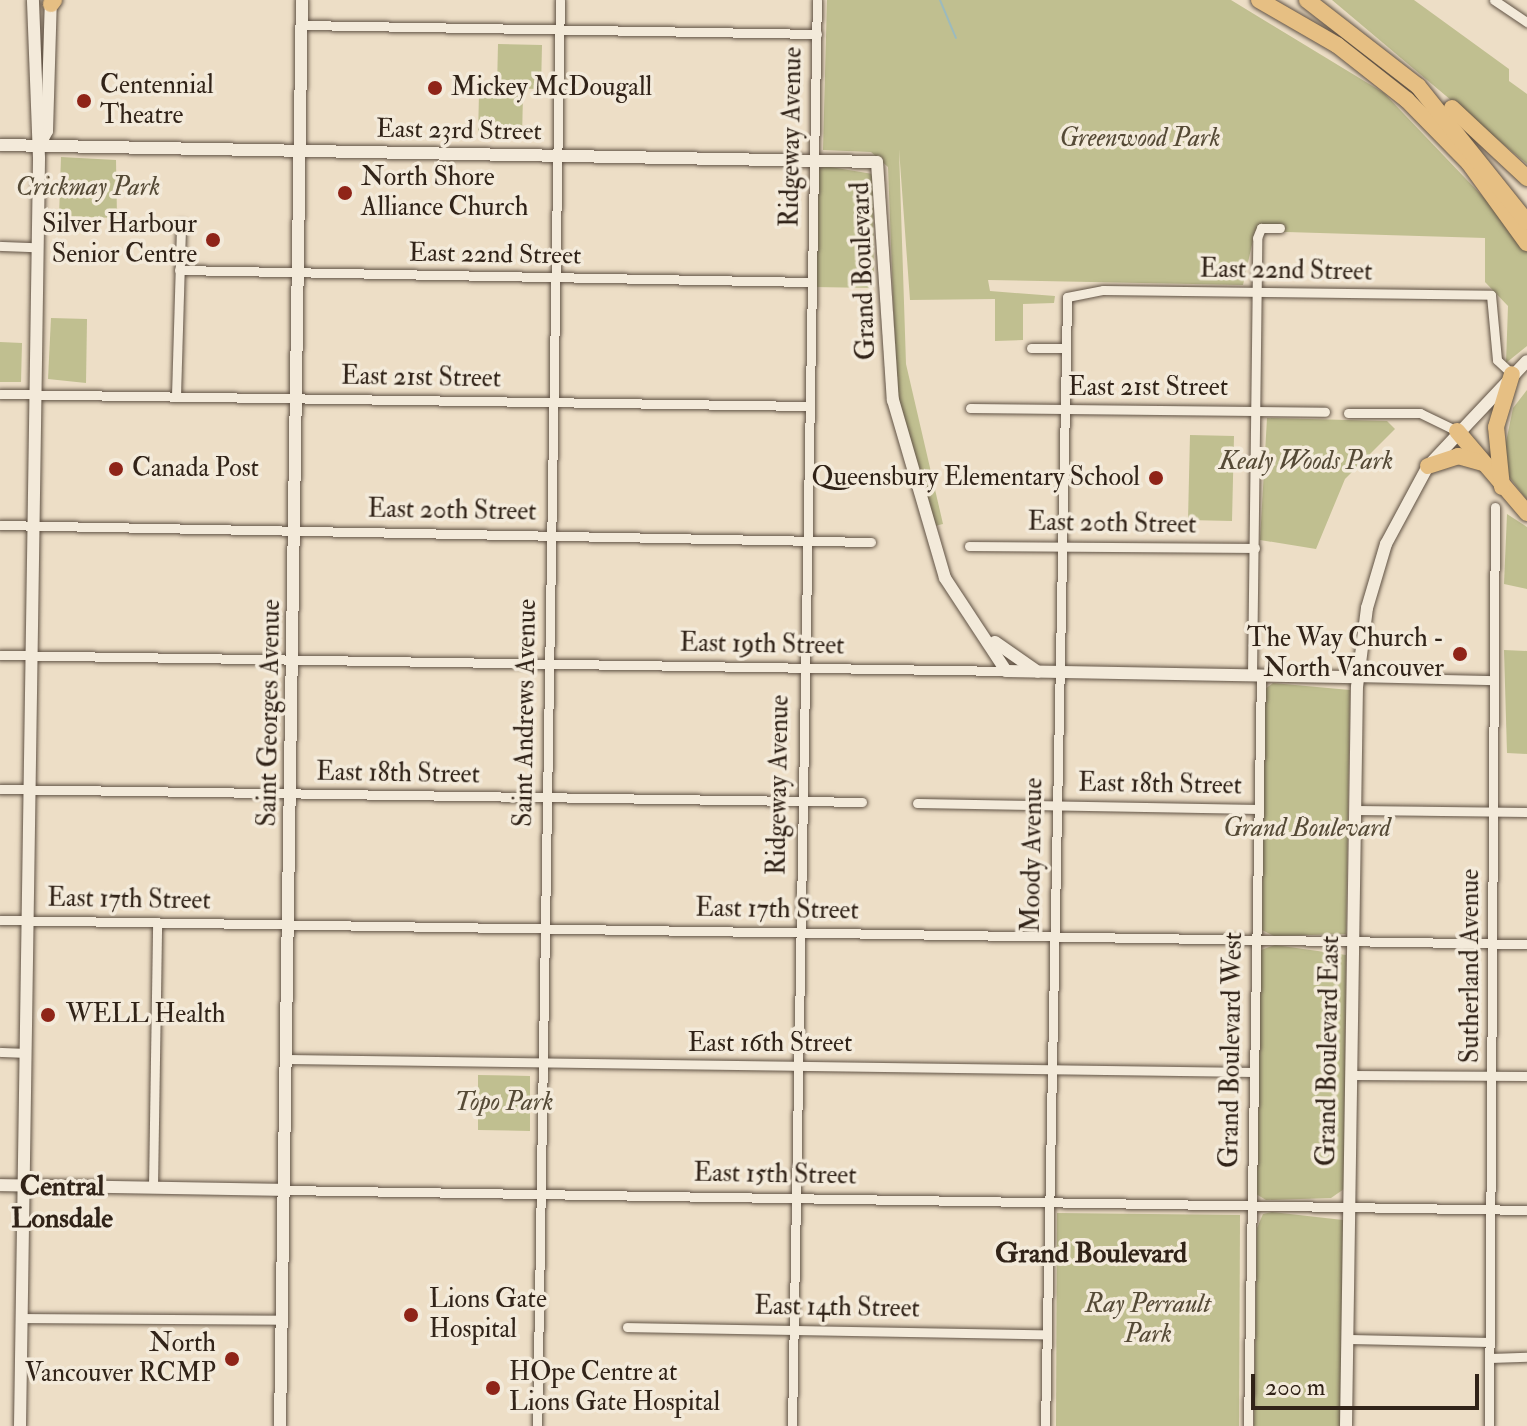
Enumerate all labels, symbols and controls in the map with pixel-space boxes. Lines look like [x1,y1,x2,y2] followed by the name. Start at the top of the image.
[775,47,809,227] street label: Ridgeway Avenue
[100,70,214,132] place label: Centennial Theatre
[451,72,652,104] place label: Mickey McDougall
[426,79,444,97] marker: Mickey McDougall
[75,92,93,110] marker: Centennial Theatre
[376,114,542,148] street label: East 23rd Street
[1059,123,1221,155] park label: Greenwood Park
[361,162,528,224] place label: North Shore Alliance Church
[16,172,160,204] park label: Crickmay Park
[845,181,883,361] street label: Grand Boulevard
[336,184,354,202] marker: North Shore Alliance Church
[42,209,197,270] place label: Silver Harbour Senior Centre
[204,231,222,249] marker: Silver Harbour Senior Centre
[408,238,582,272] street label: East 22nd Street
[1199,254,1373,288] street label: East 22nd Street
[341,361,501,395] street label: East 21st Street
[1068,372,1228,404] street label: East 21st Street
[1219,446,1393,478] park label: Kealy Woods Park
[132,453,259,485] place label: Canada Post
[107,460,125,478] marker: Canada Post
[812,462,1140,494] place label: Queensbury Elementary School
[1147,469,1165,487] marker: Queensbury Elementary School
[367,494,537,528] street label: East 20th Street
[1027,507,1197,541] street label: East 20th Street
[252,599,288,827] street label: Saint Georges Avenue
[508,599,544,827] street label: Saint Andrews Avenue
[1247,623,1444,684] place label: The Way Church - North Vancouver
[679,628,845,662] street label: East 19th Street
[1451,645,1469,663] marker: The Way Church - North Vancouver
[762,695,796,875] street label: Ridgeway Avenue
[316,757,480,791] street label: East 18th Street
[1078,768,1242,802] street label: East 18th Street
[1016,777,1050,933] street label: Moody Avenue
[1223,813,1391,845] park label: Grand Boulevard
[1455,869,1487,1063] street label: Sutherland Avenue
[47,883,211,917] street label: East 17th Street
[695,893,859,927] street label: East 17th Street
[1214,932,1250,1168] street label: Grand Boulevard West
[1311,935,1347,1167] street label: Grand Boulevard East
[66,999,225,1031] place label: WELL Health
[37,1004,59,1026] marker: WELL Health
[688,1028,852,1060] street label: East 16th Street
[455,1087,553,1119] park label: Topo Park
[693,1158,857,1192] street label: East 15th Street
[11,1170,113,1236] district label: Central Lonsdale
[995,1237,1187,1271] district label: Grand Boulevard
[429,1284,547,1346] place label: Lions Gate Hospital
[1085,1289,1211,1350] park label: Ray Perrault Park
[754,1291,920,1325] street label: East 14th Street
[400,1304,422,1326] marker: Lions Gate Hospital
[25,1328,216,1390] place label: North Vancouver RCMP
[223,1350,241,1368] marker: North Vancouver RCMP
[509,1357,720,1418] place label: HOpe Centre at Lions Gate Hospital
[1255,1358,1483,1408] scale bar
[1265,1372,1325,1403] text: 200 m
[484,1379,502,1397] marker: HOpe Centre at Lions Gate Hospital

